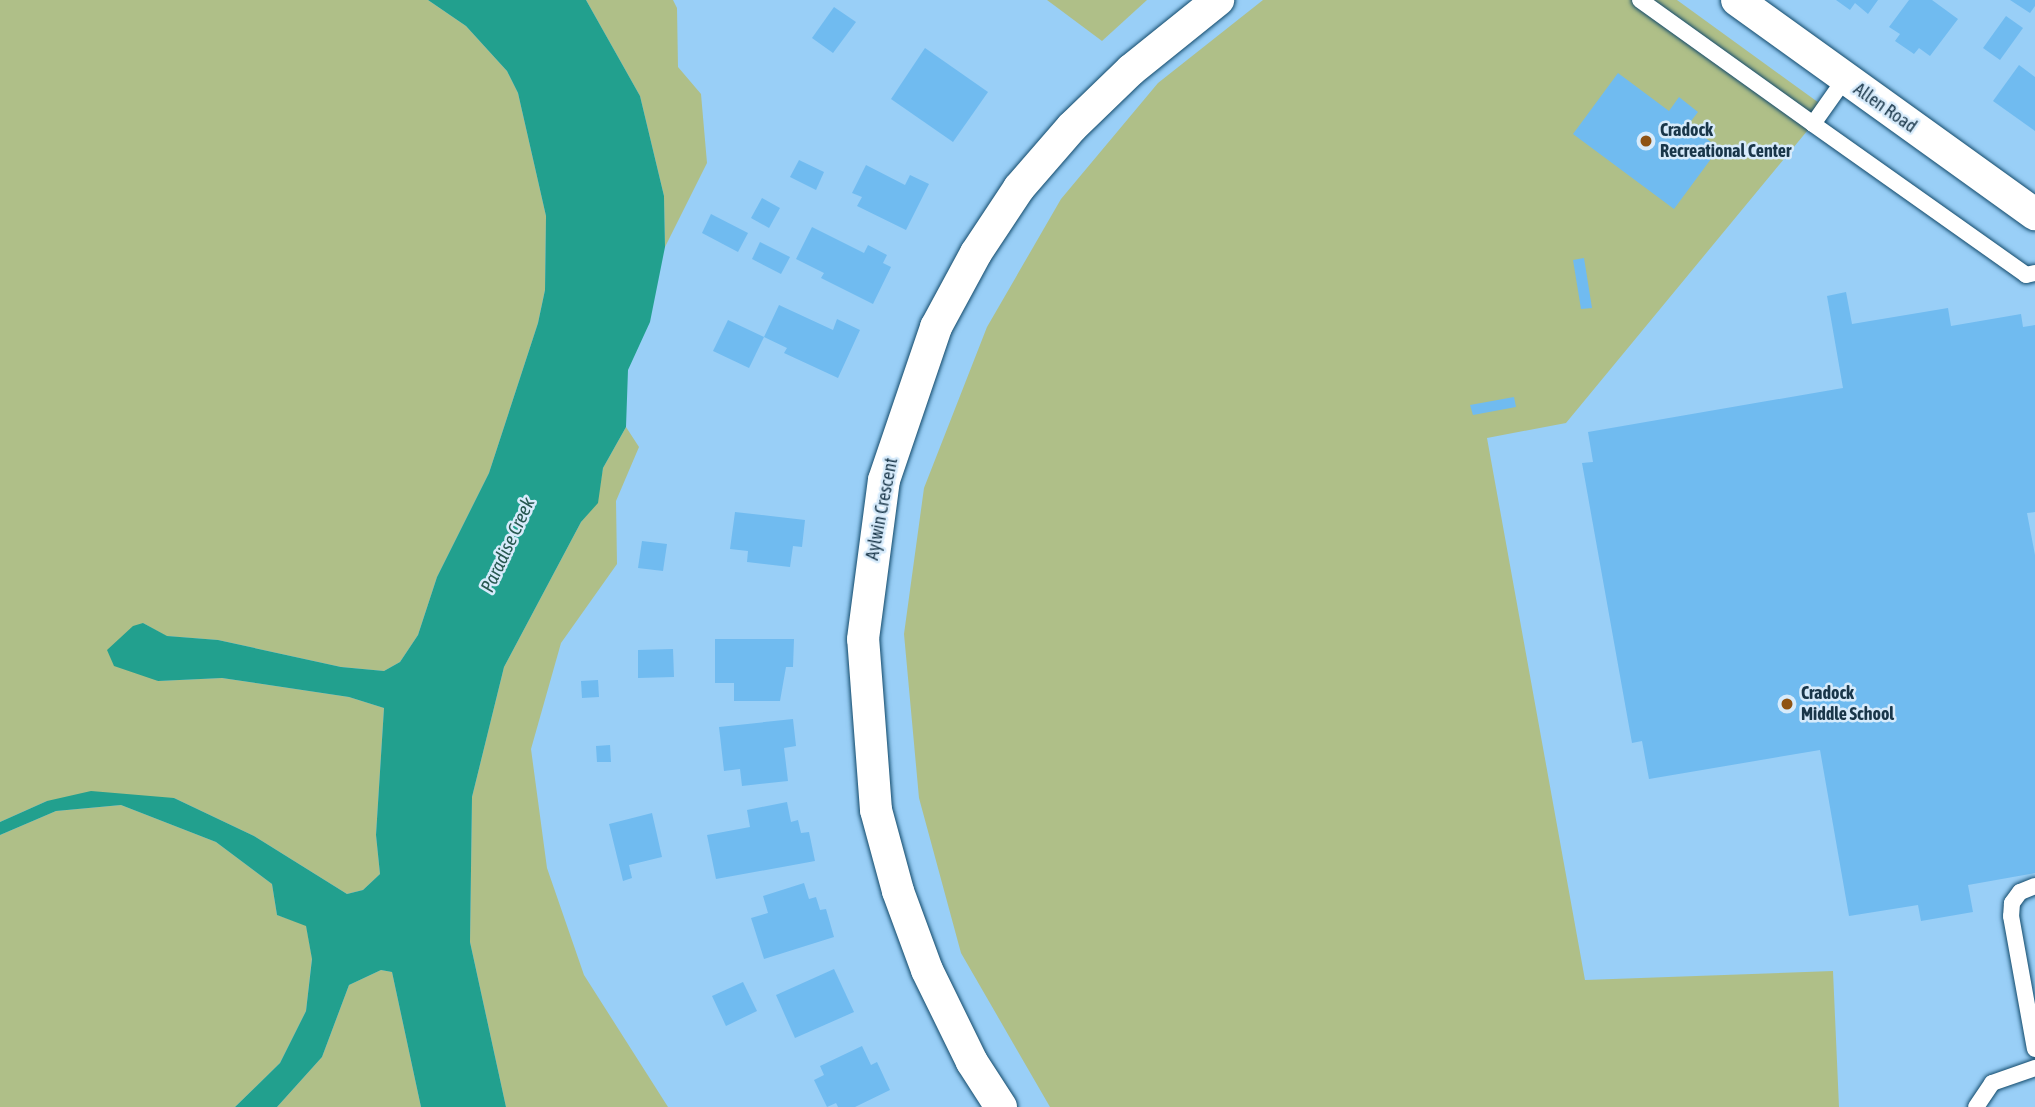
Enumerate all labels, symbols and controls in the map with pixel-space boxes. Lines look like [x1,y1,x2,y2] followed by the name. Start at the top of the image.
[1849,79,1921,137] street label: Allen Road
[1660,120,1791,162] place label: Cradock Recreational Center
[1638,133,1654,149] marker: Cradock Recreational Center
[862,456,902,562] street label: Aylwin Crescent
[476,494,540,596] water label: Paradise Creek
[1801,683,1894,726] place label: Cradock Middle School
[1779,696,1795,712] marker: Cradock Middle School

